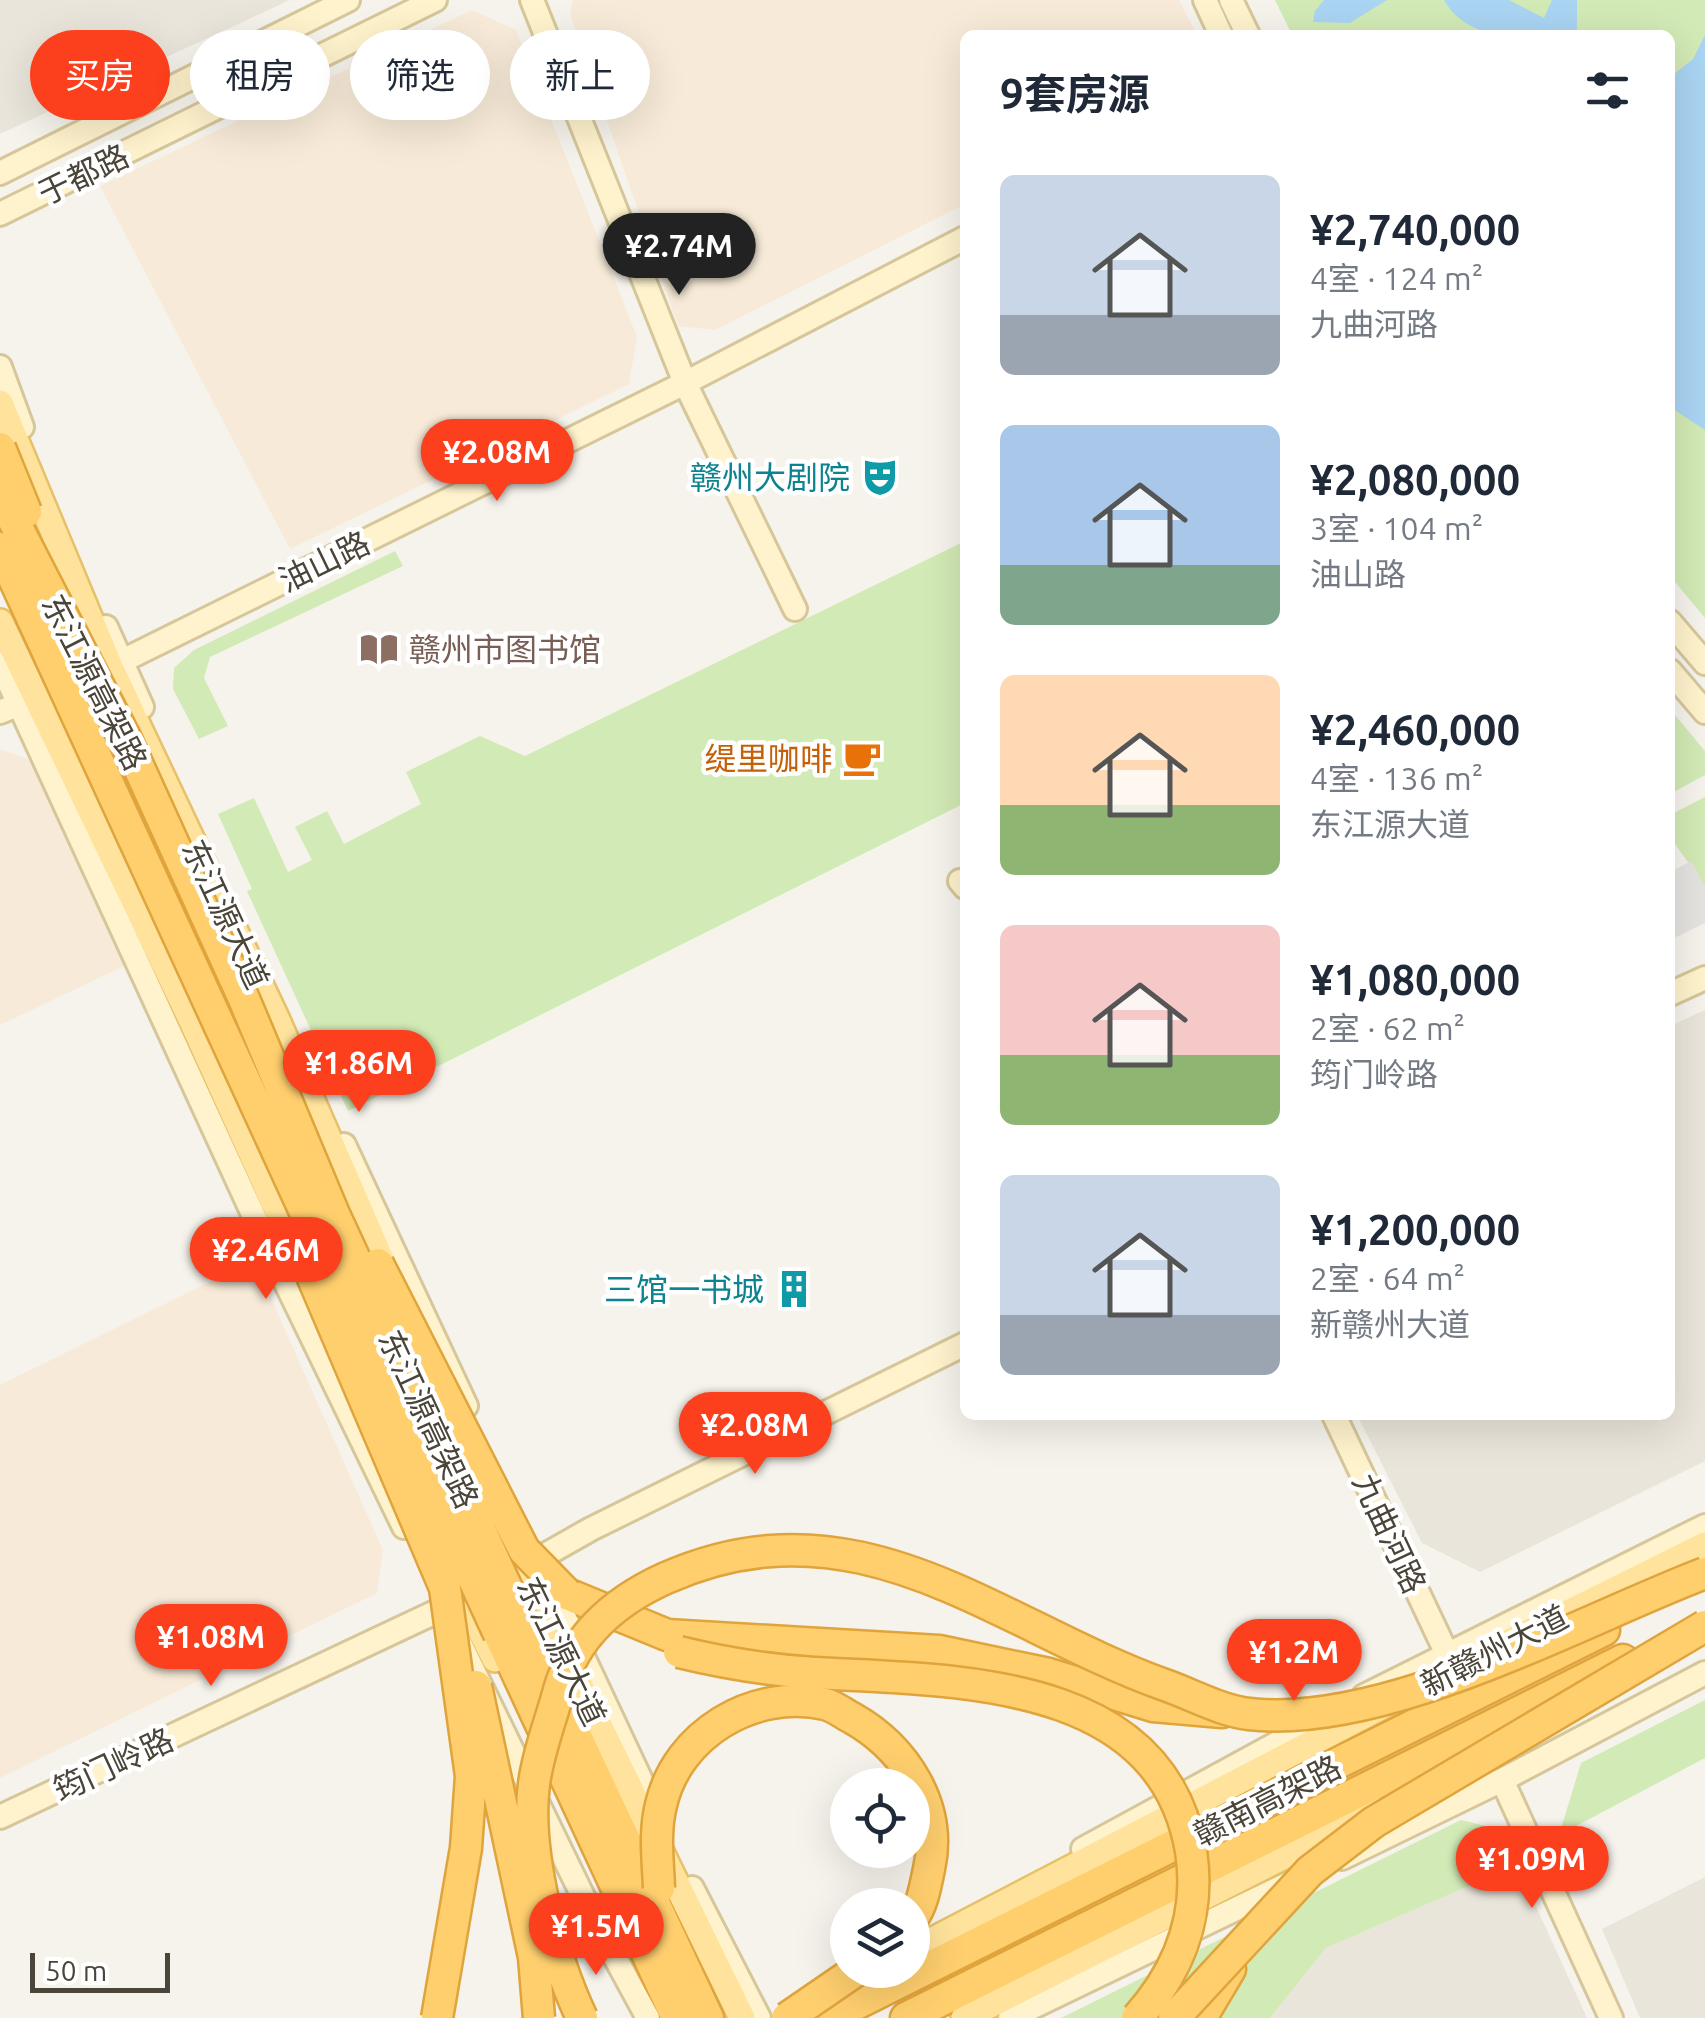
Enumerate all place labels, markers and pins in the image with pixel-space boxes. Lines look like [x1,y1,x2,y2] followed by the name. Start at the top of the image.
[598,213,760,298] pin: ¥2.74M
[416,419,578,504] pin: ¥2.08M
[859,456,901,498] theatre icon: 赣州大剧院
[690,459,850,495] place label: 赣州大剧院
[358,628,400,670] library icon: 赣州市图书馆
[409,631,601,667] place label: 赣州市图书馆
[841,737,883,779] cafe icon: 缇里咖啡
[704,740,832,776] place label: 缇里咖啡
[278,1030,440,1115] pin: ¥1.86M
[185,1217,347,1302] pin: ¥2.46M
[773,1268,815,1310] building icon: 三馆一书城
[604,1271,764,1307] place label: 三馆一书城
[674,1392,836,1477] pin: ¥2.08M
[130,1604,292,1689] pin: ¥1.08M
[1224,1619,1364,1704] pin: ¥1.2M
[1451,1826,1613,1911] pin: ¥1.09M
[526,1893,666,1978] pin: ¥1.5M

